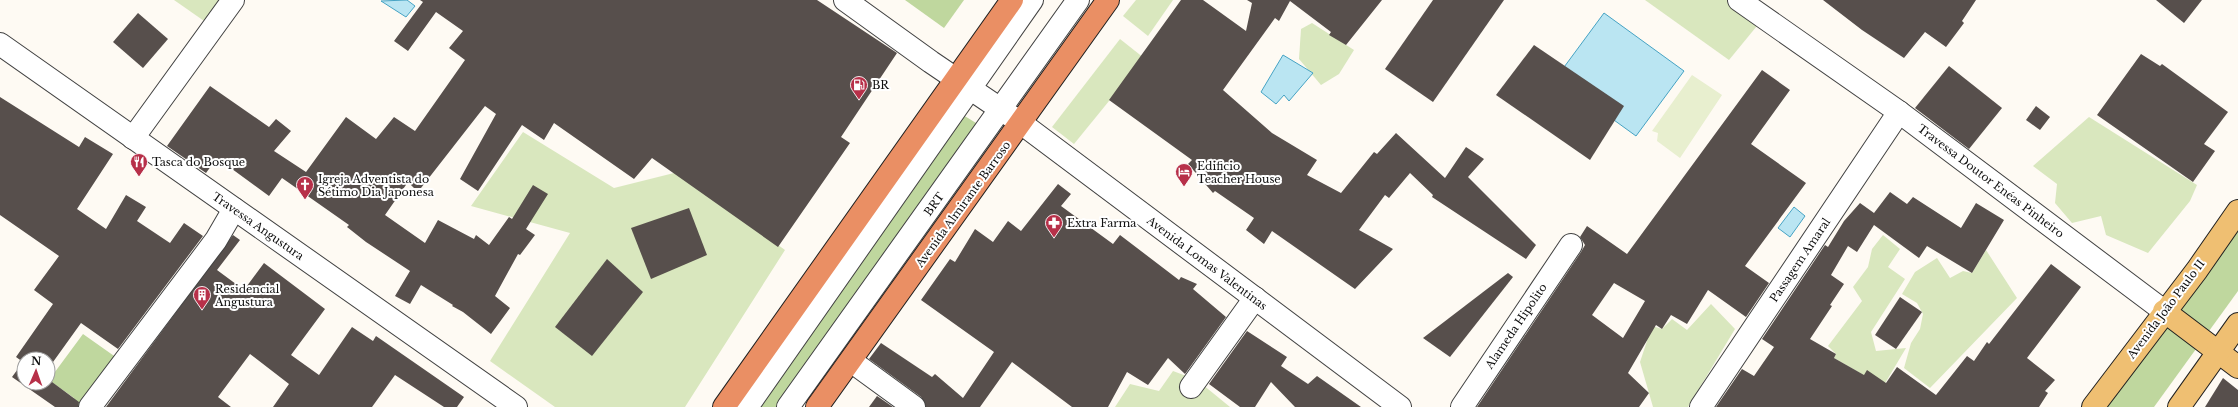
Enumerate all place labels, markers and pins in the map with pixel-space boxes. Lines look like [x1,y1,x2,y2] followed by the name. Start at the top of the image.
[849,75,869,100] fuel station icon: BR
[872,78,889,92] place label: BR
[129,152,149,177] restaurant icon: Tasca do Bosque
[152,155,245,169] place label: Tasca do Bosque
[1197,159,1281,186] place label: Edificio Teacher House
[1174,162,1194,187] hotel icon: Edificio Teacher House
[318,172,435,199] place label: Igreja Adventista do Sétimo Dia Japonesa
[295,175,315,200] church icon: Igreja Adventista do Sétimo Dia Japonesa
[1044,213,1064,238] pharmacy icon: Extra Farma
[1067,216,1137,230] place label: Extra Farma
[214,282,280,309] place label: Residencial Angustura
[192,285,212,310] building icon: Residencial Angustura

